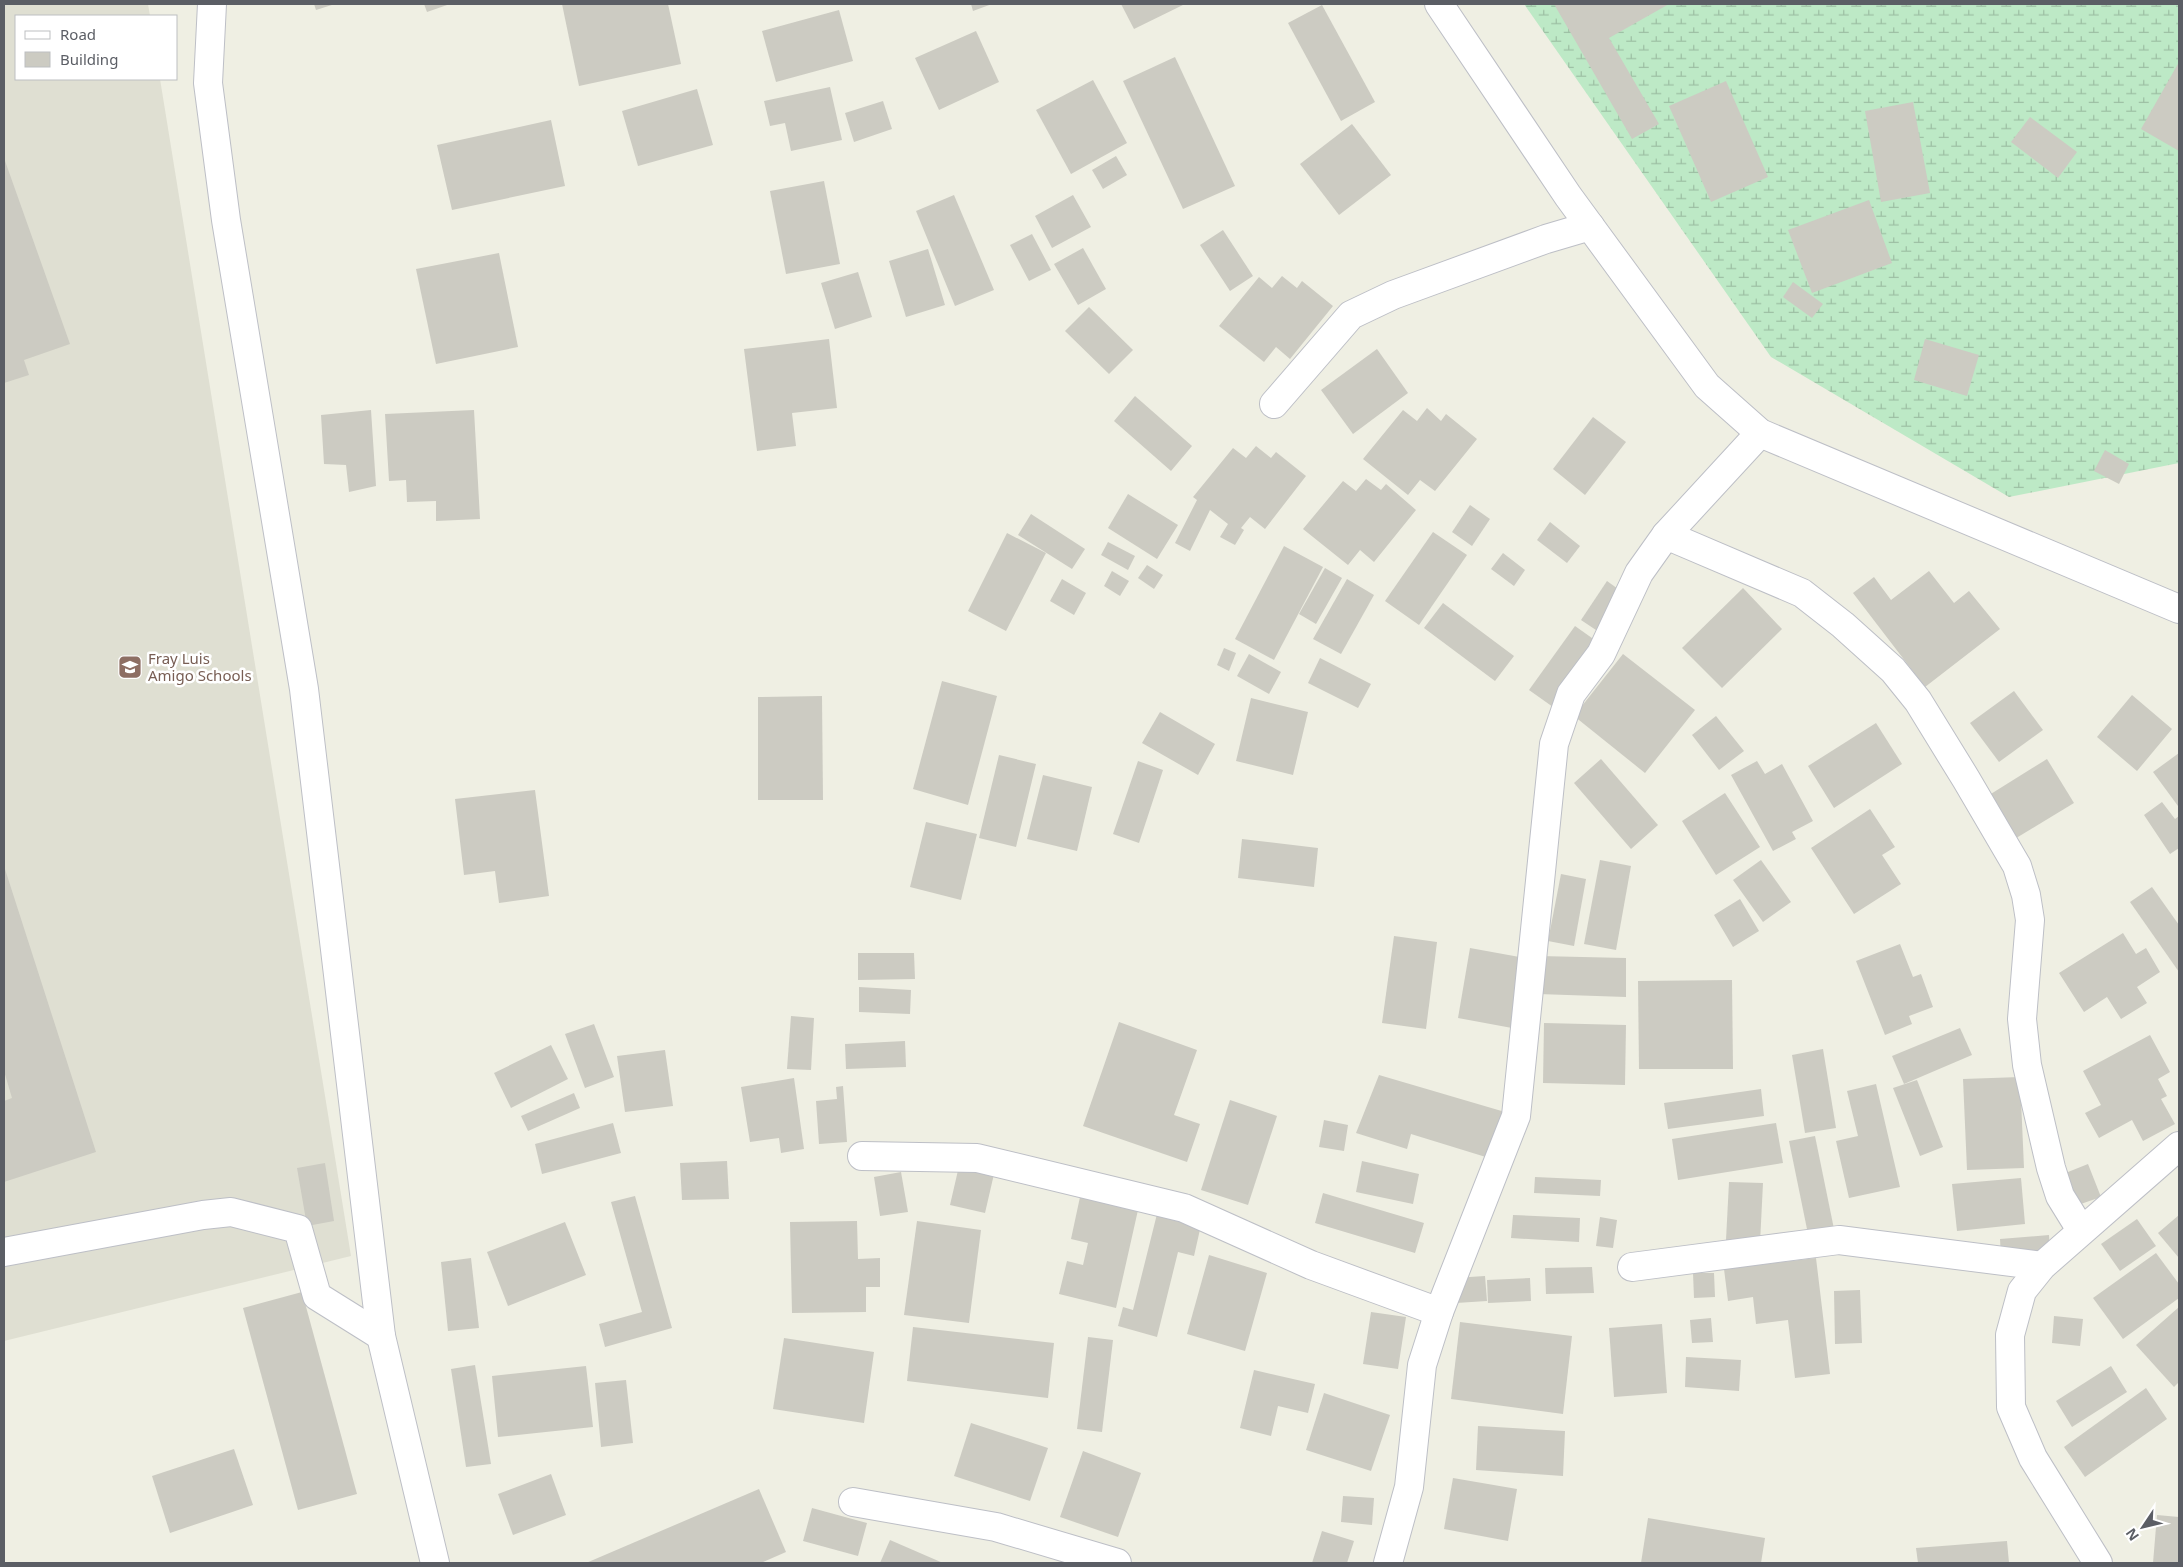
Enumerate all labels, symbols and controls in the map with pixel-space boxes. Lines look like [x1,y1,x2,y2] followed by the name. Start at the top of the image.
[15,15,178,80] legend
[60,24,96,44] text: Road
[60,49,118,69] text: Building
[148,648,252,685] place label: Fray Luis Amigo Schools
[117,654,143,680] school or university icon: Fray Luis Amigo Schools
[2118,1502,2168,1552] north arrow
[2121,1525,2143,1545] text: N

